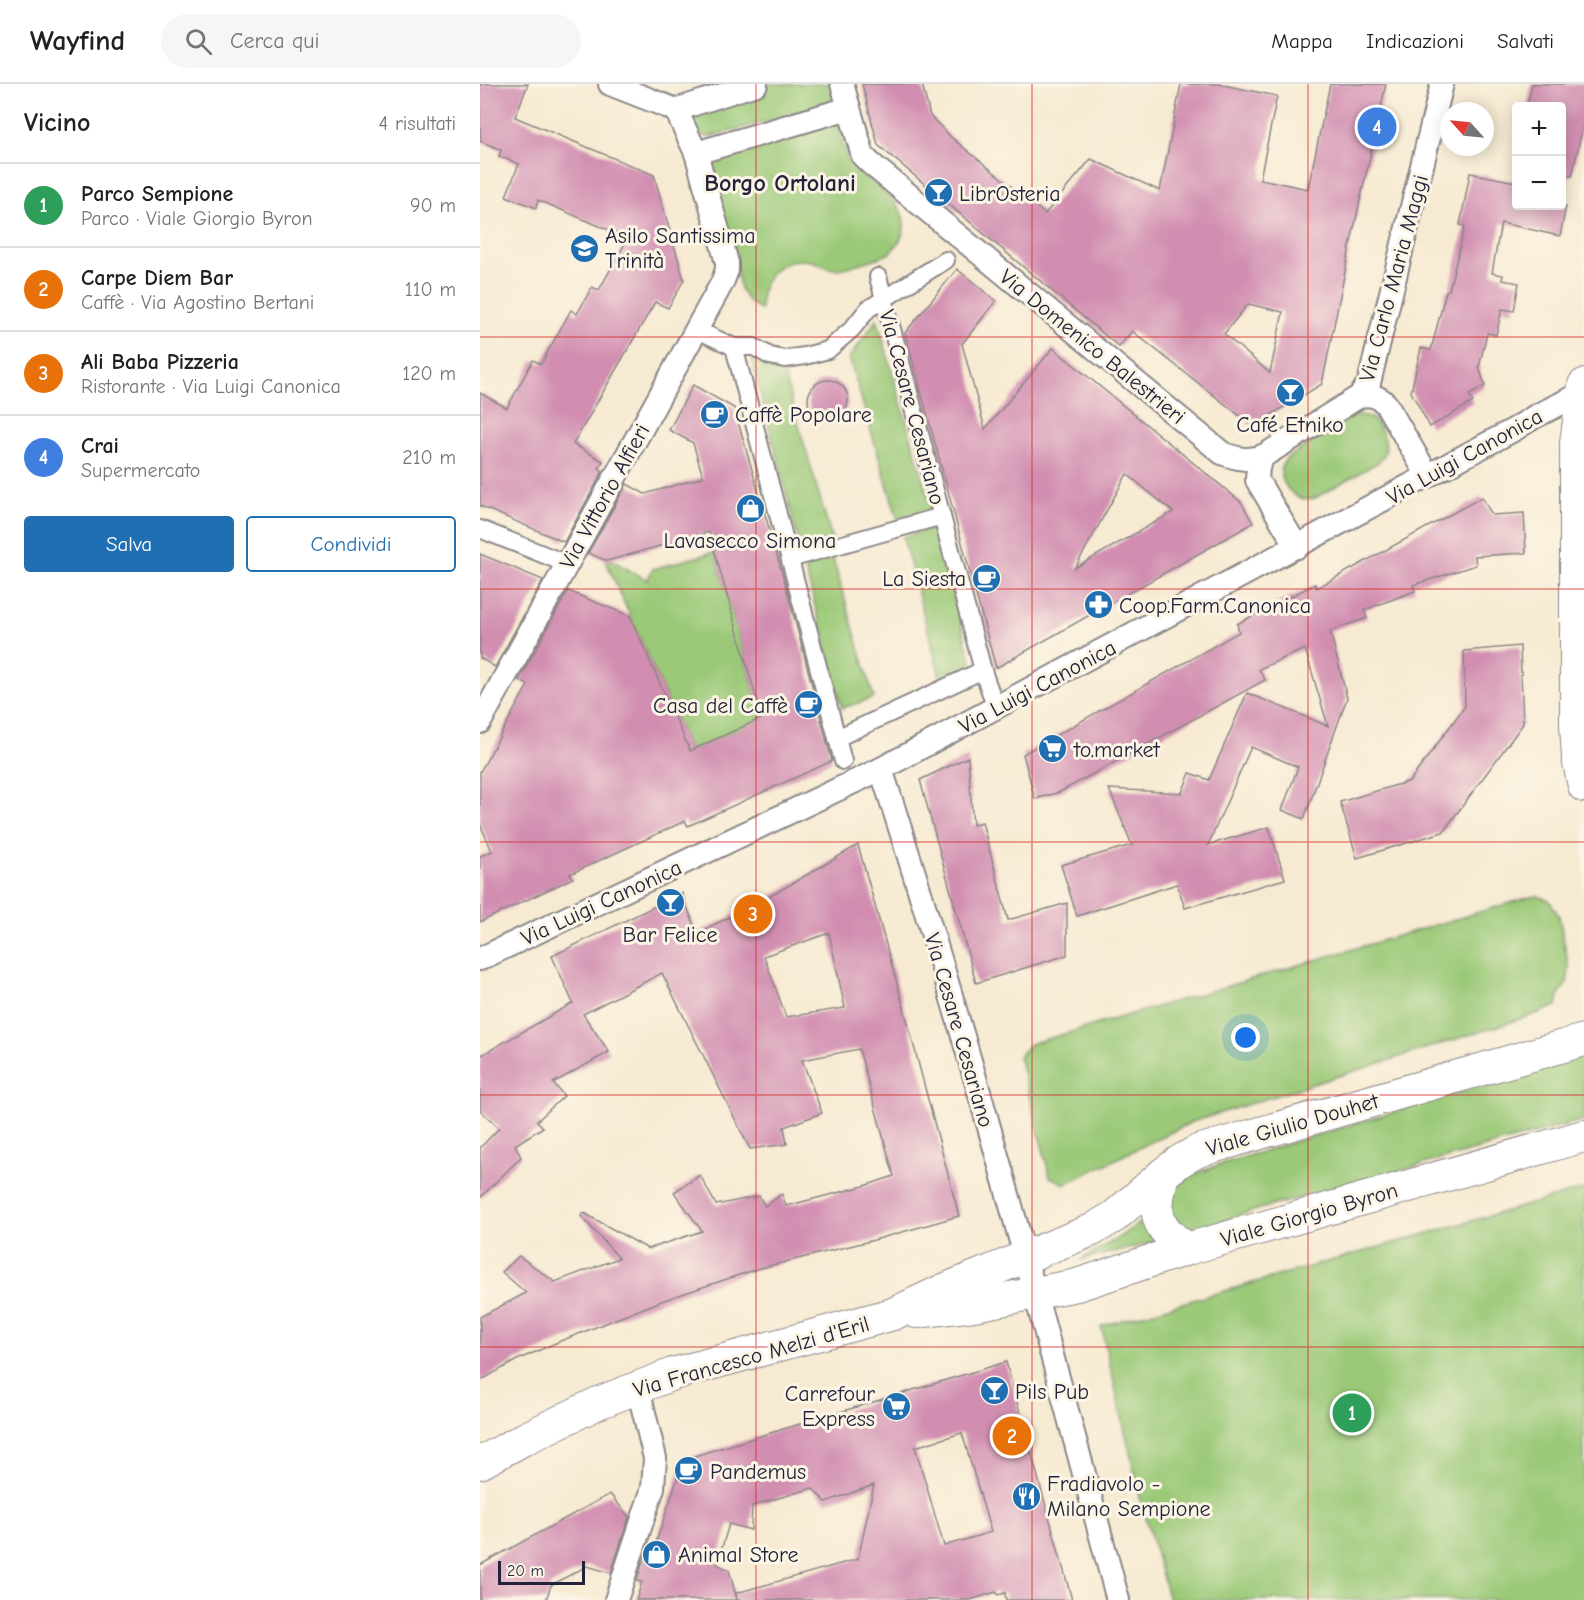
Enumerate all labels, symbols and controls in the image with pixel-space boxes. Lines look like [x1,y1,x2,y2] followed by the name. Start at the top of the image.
[161,14,581,68] search box
[30,25,125,57] text: Wayfind
[182,25,215,58] icon: search
[230,28,320,54] text: Cerca qui
[1271,29,1333,53] text: Mappa
[1366,29,1464,53] text: Indicazioni
[1497,29,1554,53] text: Salvati
[1440,102,1494,156] north arrow
[1512,102,1566,210] map controls
[1512,102,1566,156] button: +
[1358,104,1396,150] pin: 4
[24,108,90,138] text: Vicino
[379,112,456,135] text: 4 risultati
[1512,156,1566,210] button: −
[704,169,856,197] district label: Borgo Ortolani
[1354,172,1434,385] street label: Via Carlo Maria Maggi
[922,177,954,209] bar icon: LibrOsteria
[81,181,233,207] text: Parco Sempione
[959,181,1061,207] place label: LibrOsteria
[40,194,47,217] text: 1
[410,194,456,217] text: 90 m
[81,207,313,230] text: Parco · Viale Giorgio Byron
[605,223,756,274] place label: Asilo Santissima Trinità
[568,232,600,264] school or university icon: Asilo Santissima Trinità
[994,264,1191,430] street label: Via Domenico Balestrieri
[81,265,233,291] text: Carpe Diem Bar
[39,278,48,301] text: 2
[405,278,456,301] text: 110 m
[81,291,314,314] text: Caffè · Via Agostino Bertani
[873,307,951,508] street label: Via Cesare Cesariano
[81,349,239,375] text: Ali Baba Pizzeria
[39,362,48,385] text: 3
[402,362,456,385] text: 120 m
[81,375,341,398] text: Ristorante · Via Luigi Canonica
[1274,376,1306,408] bar icon: Café Etniko
[698,398,730,430] cafe icon: Caffè Popolare
[735,402,872,428] place label: Caffè Popolare
[1382,403,1547,510] street label: Via Luigi Canonica
[1236,412,1344,438] place label: Café Etniko
[554,419,656,574] street label: Via Vittorio Alfieri
[81,433,119,459] text: Crai
[39,446,48,469] text: 4
[402,446,456,469] text: 210 m
[81,459,200,482] text: Supermercato
[734,492,766,524] shop icon: Lavasecco Simona
[24,516,234,572] button: Salva
[246,516,456,572] button: Condividi
[664,528,836,554] place label: Lavasecco Simona
[971,562,1003,594] cafe icon: La Siesta
[882,566,966,592] place label: La Siesta
[1082,589,1114,621] pharmacy icon: Coop.Farm.Canonica
[1119,593,1311,619] place label: Coop.Farm.Canonica
[954,635,1120,739] street label: Via Luigi Canonica
[793,689,825,721] cafe icon: Casa del Caffè
[653,693,788,719] place label: Casa del Caffè
[1037,733,1069,765] supermarket icon: to.market
[1073,737,1161,763] place label: to.market
[517,854,686,952] street label: Via Luigi Canonica
[654,886,686,918] bar icon: Bar Felice
[734,892,772,936] pin: 3
[623,922,717,948] place label: Bar Felice
[919,930,999,1130] street label: Via Cesare Cesariano
[1231,1023,1260,1052] your location
[1203,1088,1382,1162] street label: Viale Giulio Douhet
[1218,1177,1401,1253] street label: Viale Giorgio Byron
[630,1311,872,1403] street label: Via Francesco Melzi d'Eril
[978,1375,1010,1407] bar icon: Pils Pub
[1015,1379,1089,1405] place label: Pils Pub
[785,1381,875,1432] place label: Carrefour Express
[880,1390,912,1422] supermarket icon: Carrefour Express
[1332,1390,1372,1436] pin: 1
[992,1414,1032,1458] pin: 2
[673,1455,705,1487] cafe icon: Pandemus
[710,1459,806,1485] place label: Pandemus
[1047,1471,1211,1522] place label: Fradiavolo - Milano Sempione
[1010,1480,1042,1512] restaurant icon: Fradiavolo - Milano Sempione
[641,1538,673,1570] shop icon: Animal Store
[678,1542,798,1568] place label: Animal Store
[498,1558,585,1586] scale bar
[507,1562,544,1580] text: 20 m

